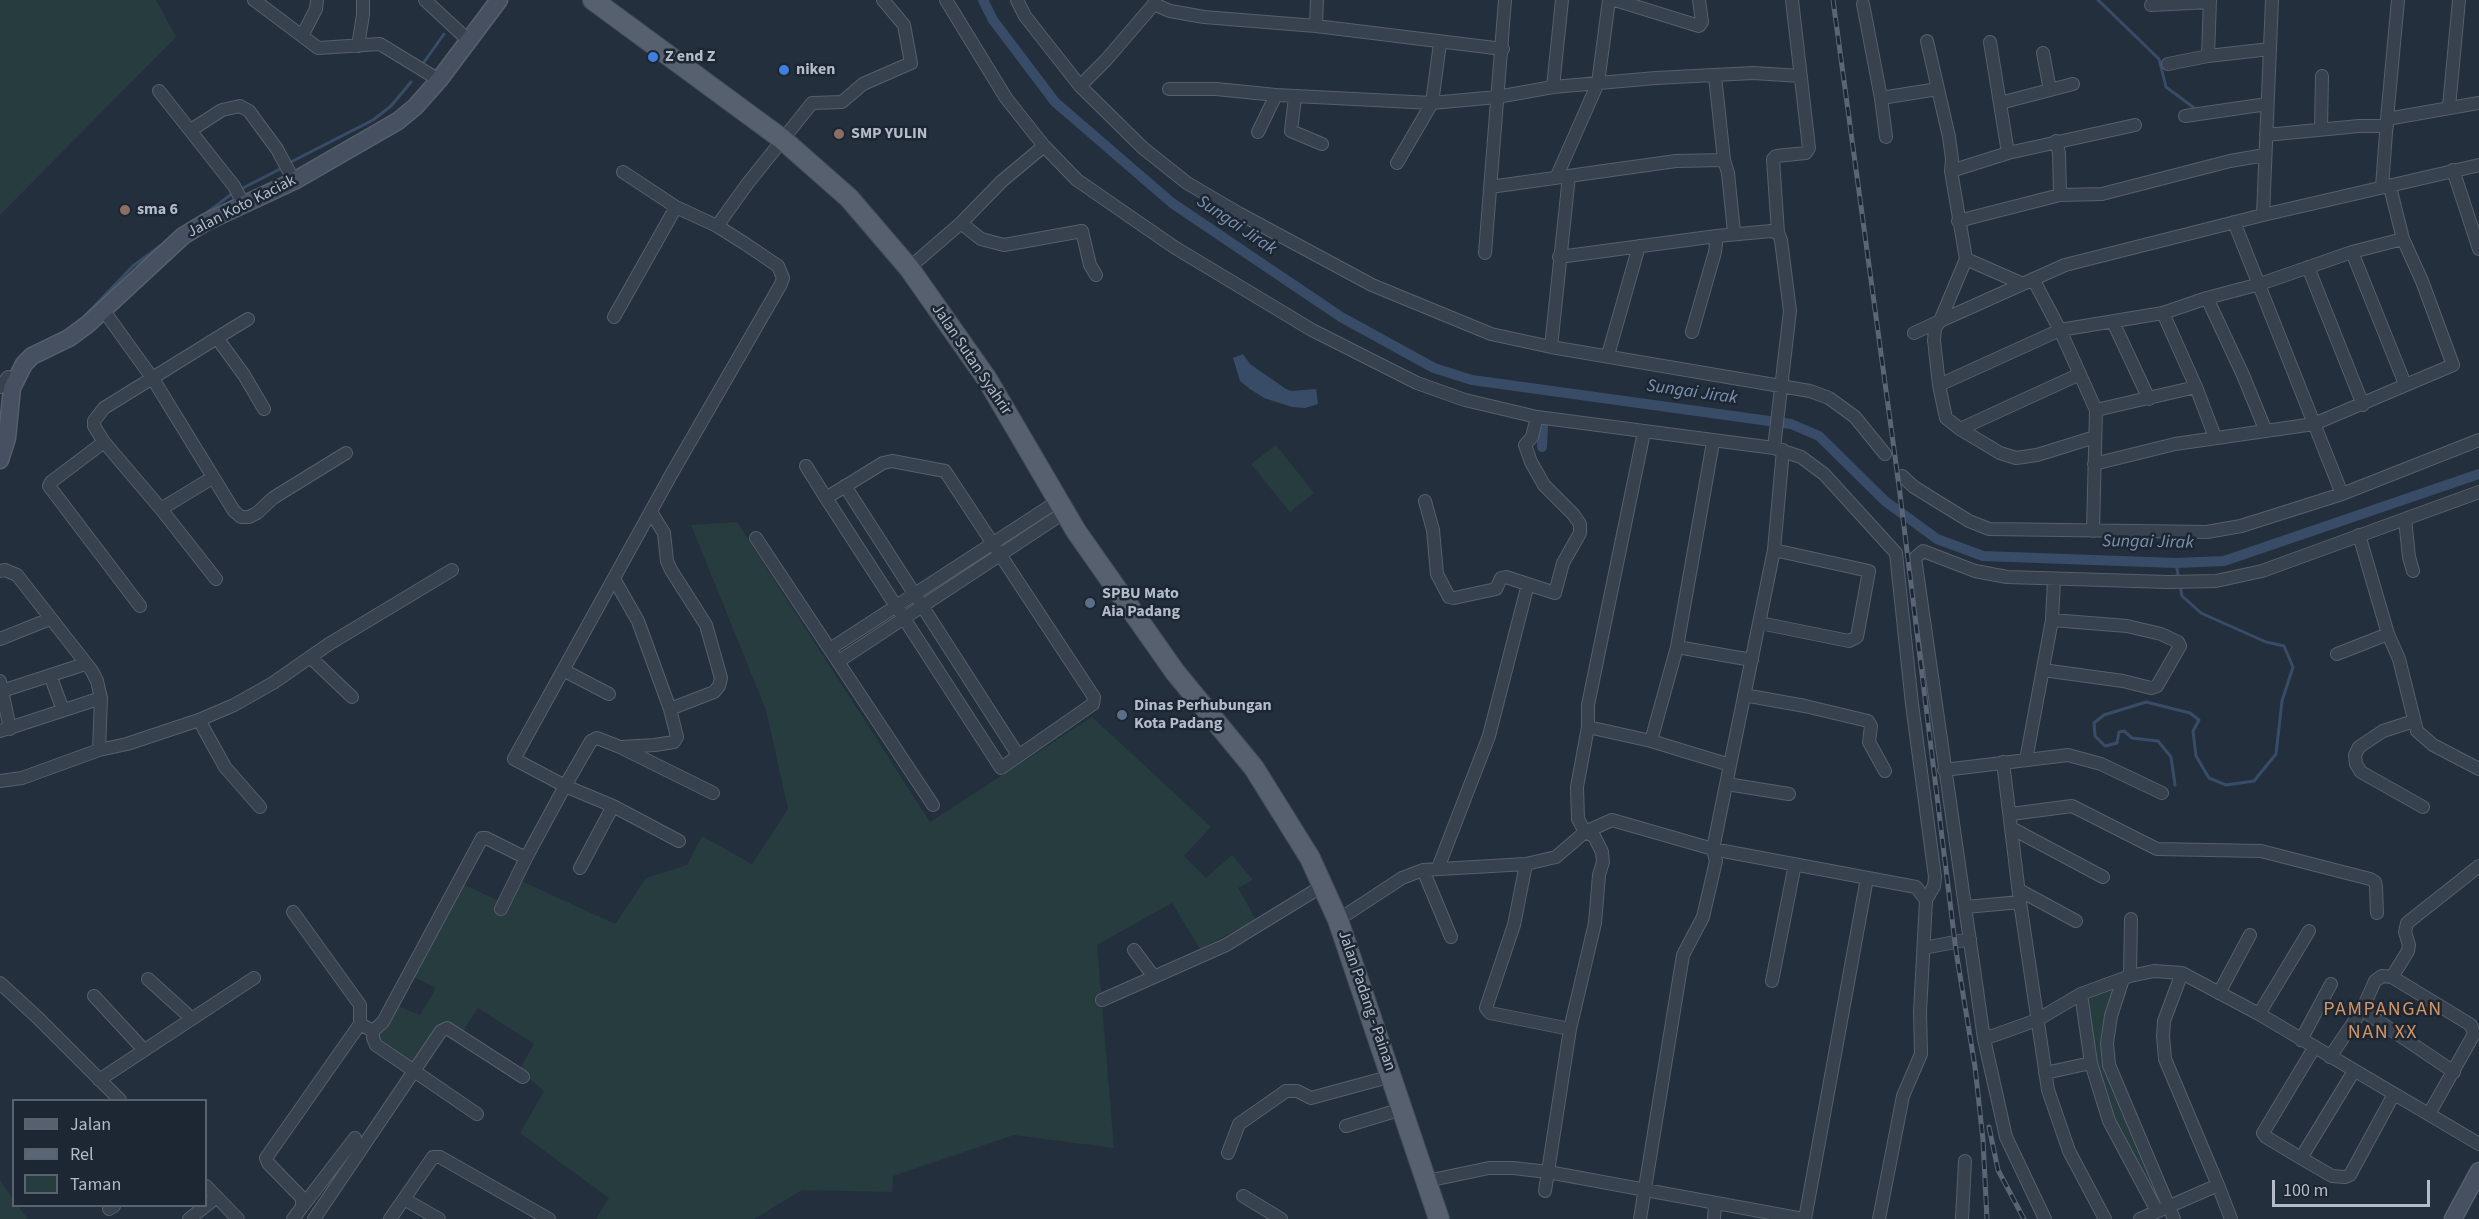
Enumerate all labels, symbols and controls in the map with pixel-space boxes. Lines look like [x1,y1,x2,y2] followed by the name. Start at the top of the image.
[665,47,715,67] place label: Z end Z
[646,50,660,64] marker: Z end Z
[796,60,835,80] place label: niken
[777,63,791,77] marker: niken
[851,124,927,144] place label: SMP YULIN
[832,127,846,141] marker: SMP YULIN
[185,171,299,243] street label: Jalan Koto Kaciak
[1192,191,1280,261] water label: Sungai Jirak
[137,200,178,220] place label: sma 6
[118,203,132,217] marker: sma 6
[927,301,1015,419] street label: Jalan Sutan Syahrir
[1645,376,1739,410] water label: Sungai Jirak
[2102,531,2194,555] water label: Sungai Jirak
[1102,584,1180,622] place label: SPBU Mato Aia Padang
[1083,596,1097,610] marker: SPBU Mato Aia Padang
[1134,696,1272,734] place label: Dinas Perhubungan Kota Padang
[1115,708,1129,722] marker: Dinas Perhubungan Kota Padang
[1333,928,1399,1074] street label: Jalan Padang - Painan
[2323,999,2443,1046] district label: PAMPANGAN NAN XX
[12,1099,207,1207] legend
[70,1112,111,1137] text: Jalan
[70,1142,94,1167] text: Rel
[2275,1168,2432,1206] scale bar
[70,1172,121,1197] text: Taman
[2283,1178,2328,1203] text: 100 m

